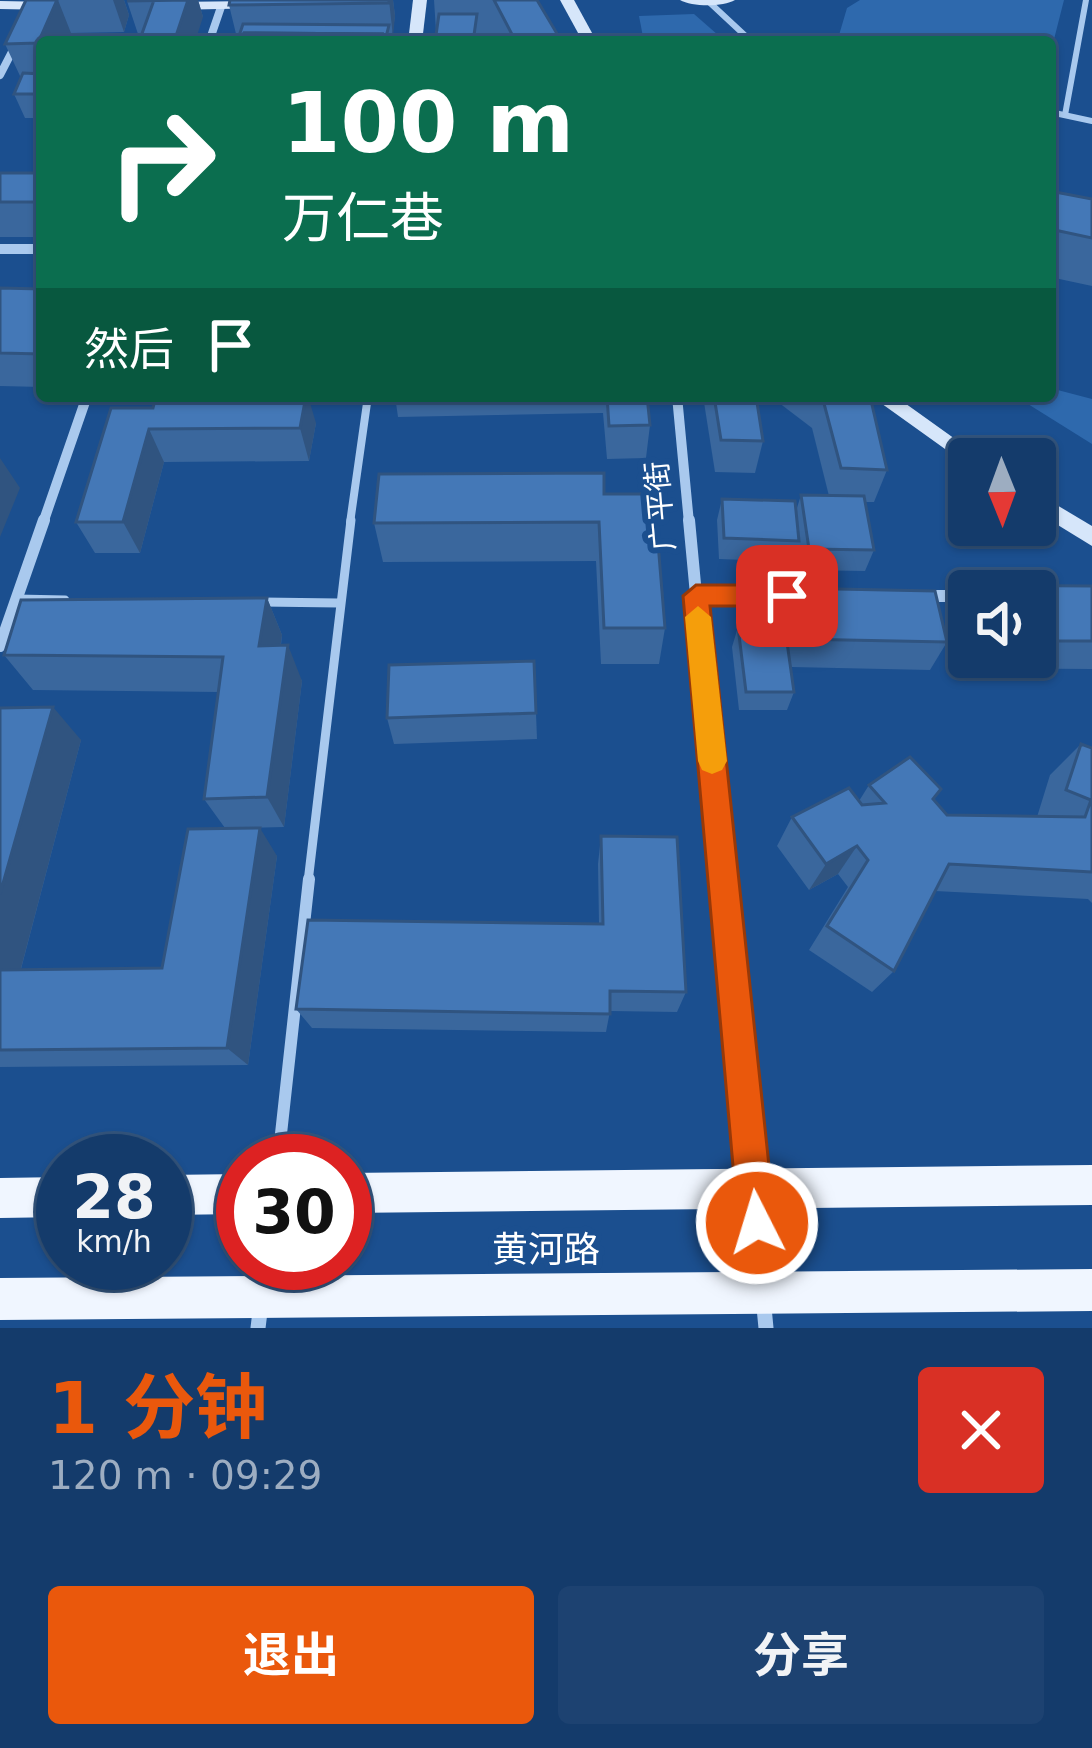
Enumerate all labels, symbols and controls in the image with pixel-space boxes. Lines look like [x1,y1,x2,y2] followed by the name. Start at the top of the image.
[282,74,574,172] text: 100 m
[84,84,240,240] icon: right
[282,187,444,250] text: 万仁巷
[198,312,264,378] icon: arrive
[84,323,174,376] text: 然后
[948,438,1056,546] north arrow
[948,438,1056,678] map controls
[639,460,681,552] street label: 广平街
[736,545,838,647] pin
[754,563,820,629] icon: arrive
[948,570,1056,678] button: sound
[216,1134,372,1290] speed limit sign: 30
[694,1160,820,1286] position arrow
[72,1162,156,1232] text: 28
[76,1224,152,1259] text: km/h
[492,1229,600,1270] street label: 黄河路
[48,1366,267,1450] text: 1 分钟
[918,1367,1044,1493] button: close
[48,1453,322,1498] text: 120 m · 09:29
[48,1586,534,1724] button: 退出
[558,1586,1044,1724] button: 分享

